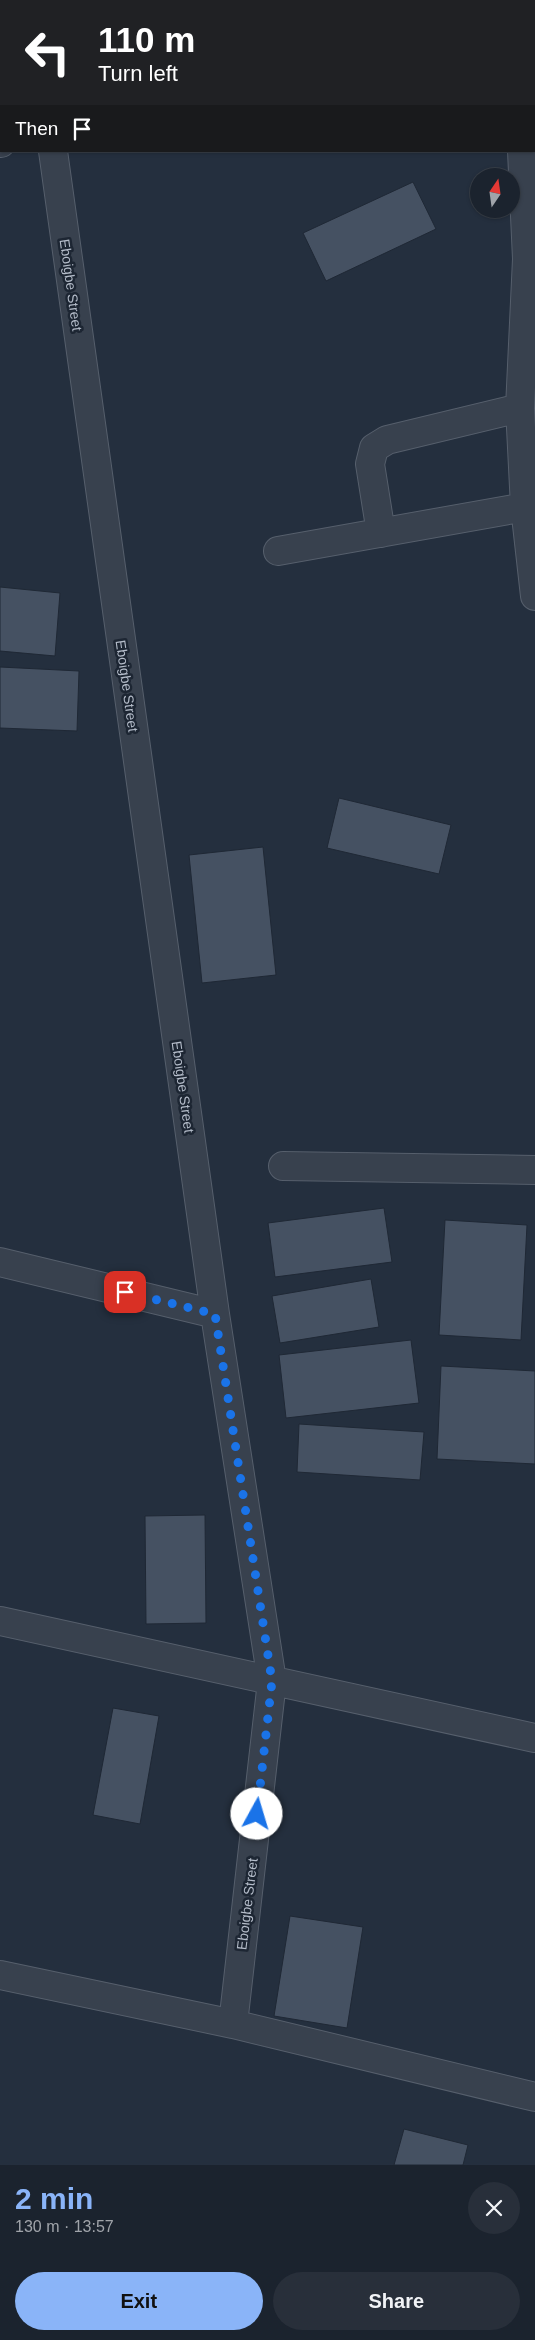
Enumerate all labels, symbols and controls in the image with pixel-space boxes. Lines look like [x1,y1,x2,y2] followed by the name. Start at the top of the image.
[15,20,80,85] icon: left
[98,20,195,59] text: 110 m
[98,61,178,86] text: Turn left
[68,115,96,143] icon: arrive
[15,118,58,139] text: Then
[470,168,520,218] north arrow
[470,168,520,218] map controls
[57,238,85,332] street label: Eboigbe Street
[113,639,141,733] street label: Eboigbe Street
[169,1040,197,1134] street label: Eboigbe Street
[104,1271,146,1313] pin
[111,1278,139,1306] icon: arrive
[230,1787,282,1839] position arrow
[233,1857,261,1951] street label: Eboigbe Street
[15,2182,93,2215] text: 2 min
[468,2182,520,2234] button: close
[15,2218,114,2235] text: 130 m · 13:57
[15,2272,263,2330] button: Exit
[273,2272,520,2330] button: Share

